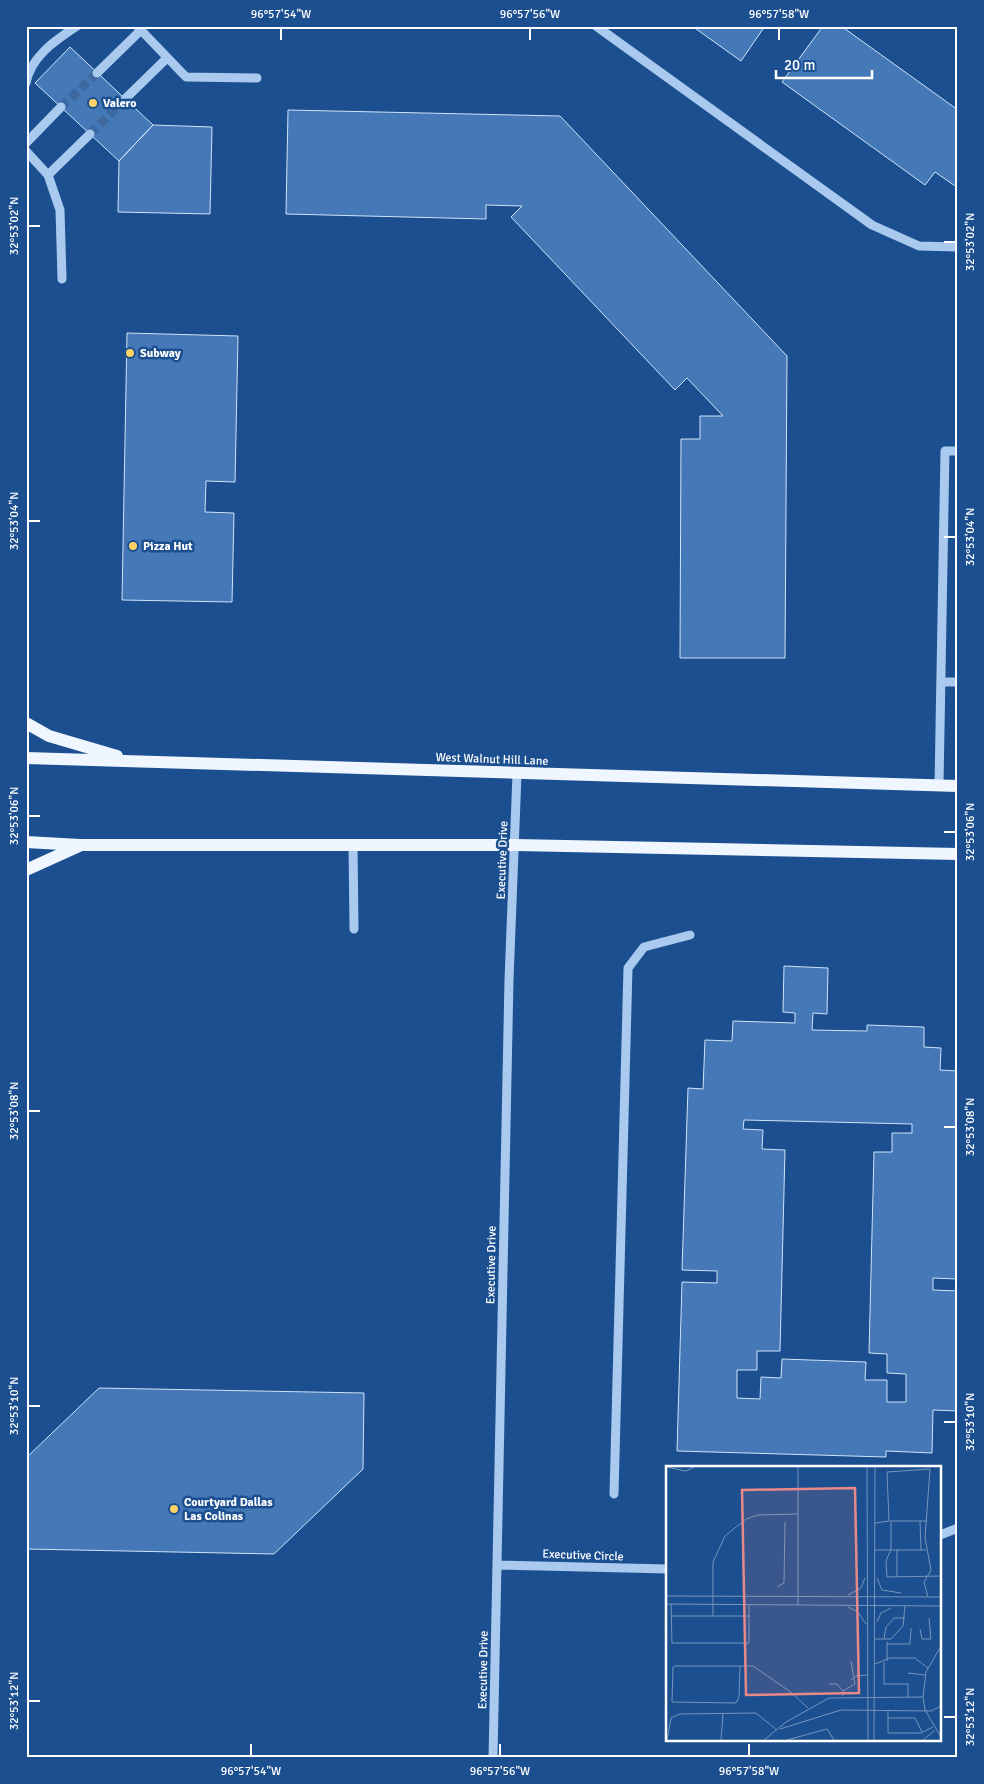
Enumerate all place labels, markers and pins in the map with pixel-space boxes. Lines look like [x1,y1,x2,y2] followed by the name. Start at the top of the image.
[103,96,136,111] place label: Valero
[87,97,99,109] marker: Valero
[140,346,181,361] place label: Subway
[124,347,136,359] marker: Subway
[143,539,193,554] place label: Pizza Hut
[127,540,139,552] marker: Pizza Hut
[184,1495,273,1524] place label: Courtyard Dallas Las Colinas
[168,1503,180,1515] marker: Courtyard Dallas Las Colinas

